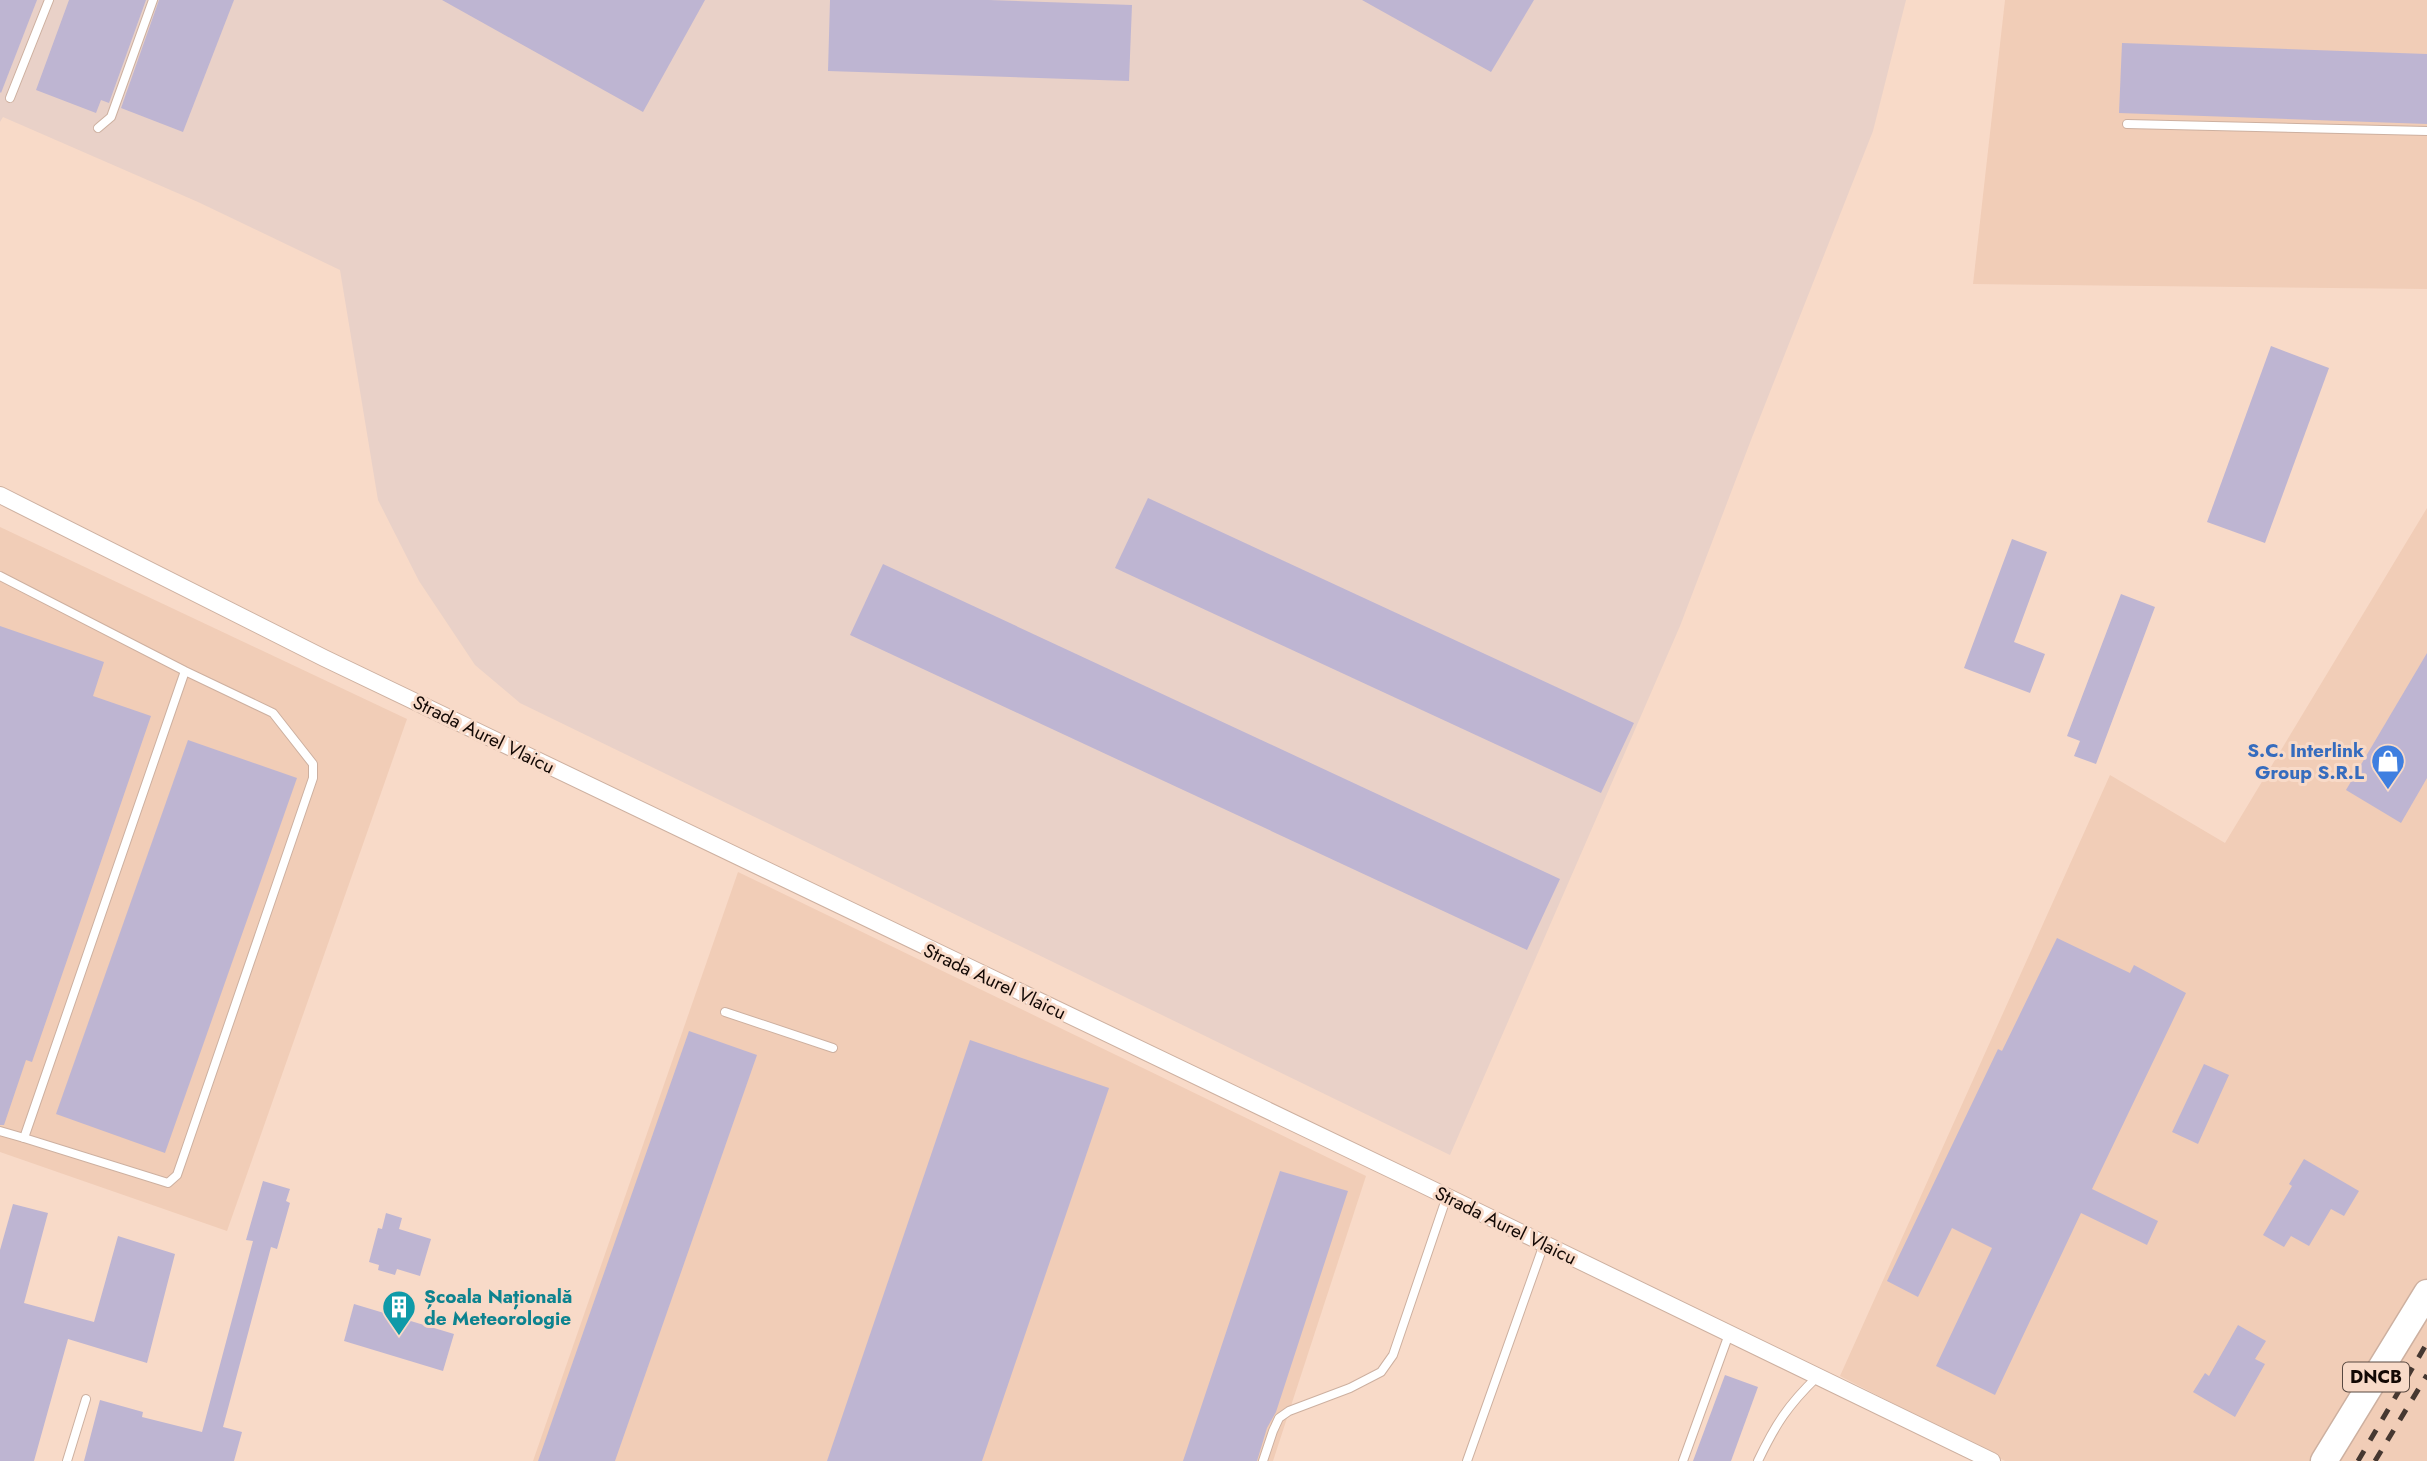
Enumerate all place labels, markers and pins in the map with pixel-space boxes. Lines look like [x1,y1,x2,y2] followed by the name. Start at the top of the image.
[2247,737,2364,786] place label: S.C. Interlink Group S.R.L
[2369,742,2407,791] shop icon: S.C. Interlink Group S.R.L
[424,1283,572,1332] place label: Școala Națională de Meteorologie
[380,1288,418,1337] building icon: Școala Națională de Meteorologie

